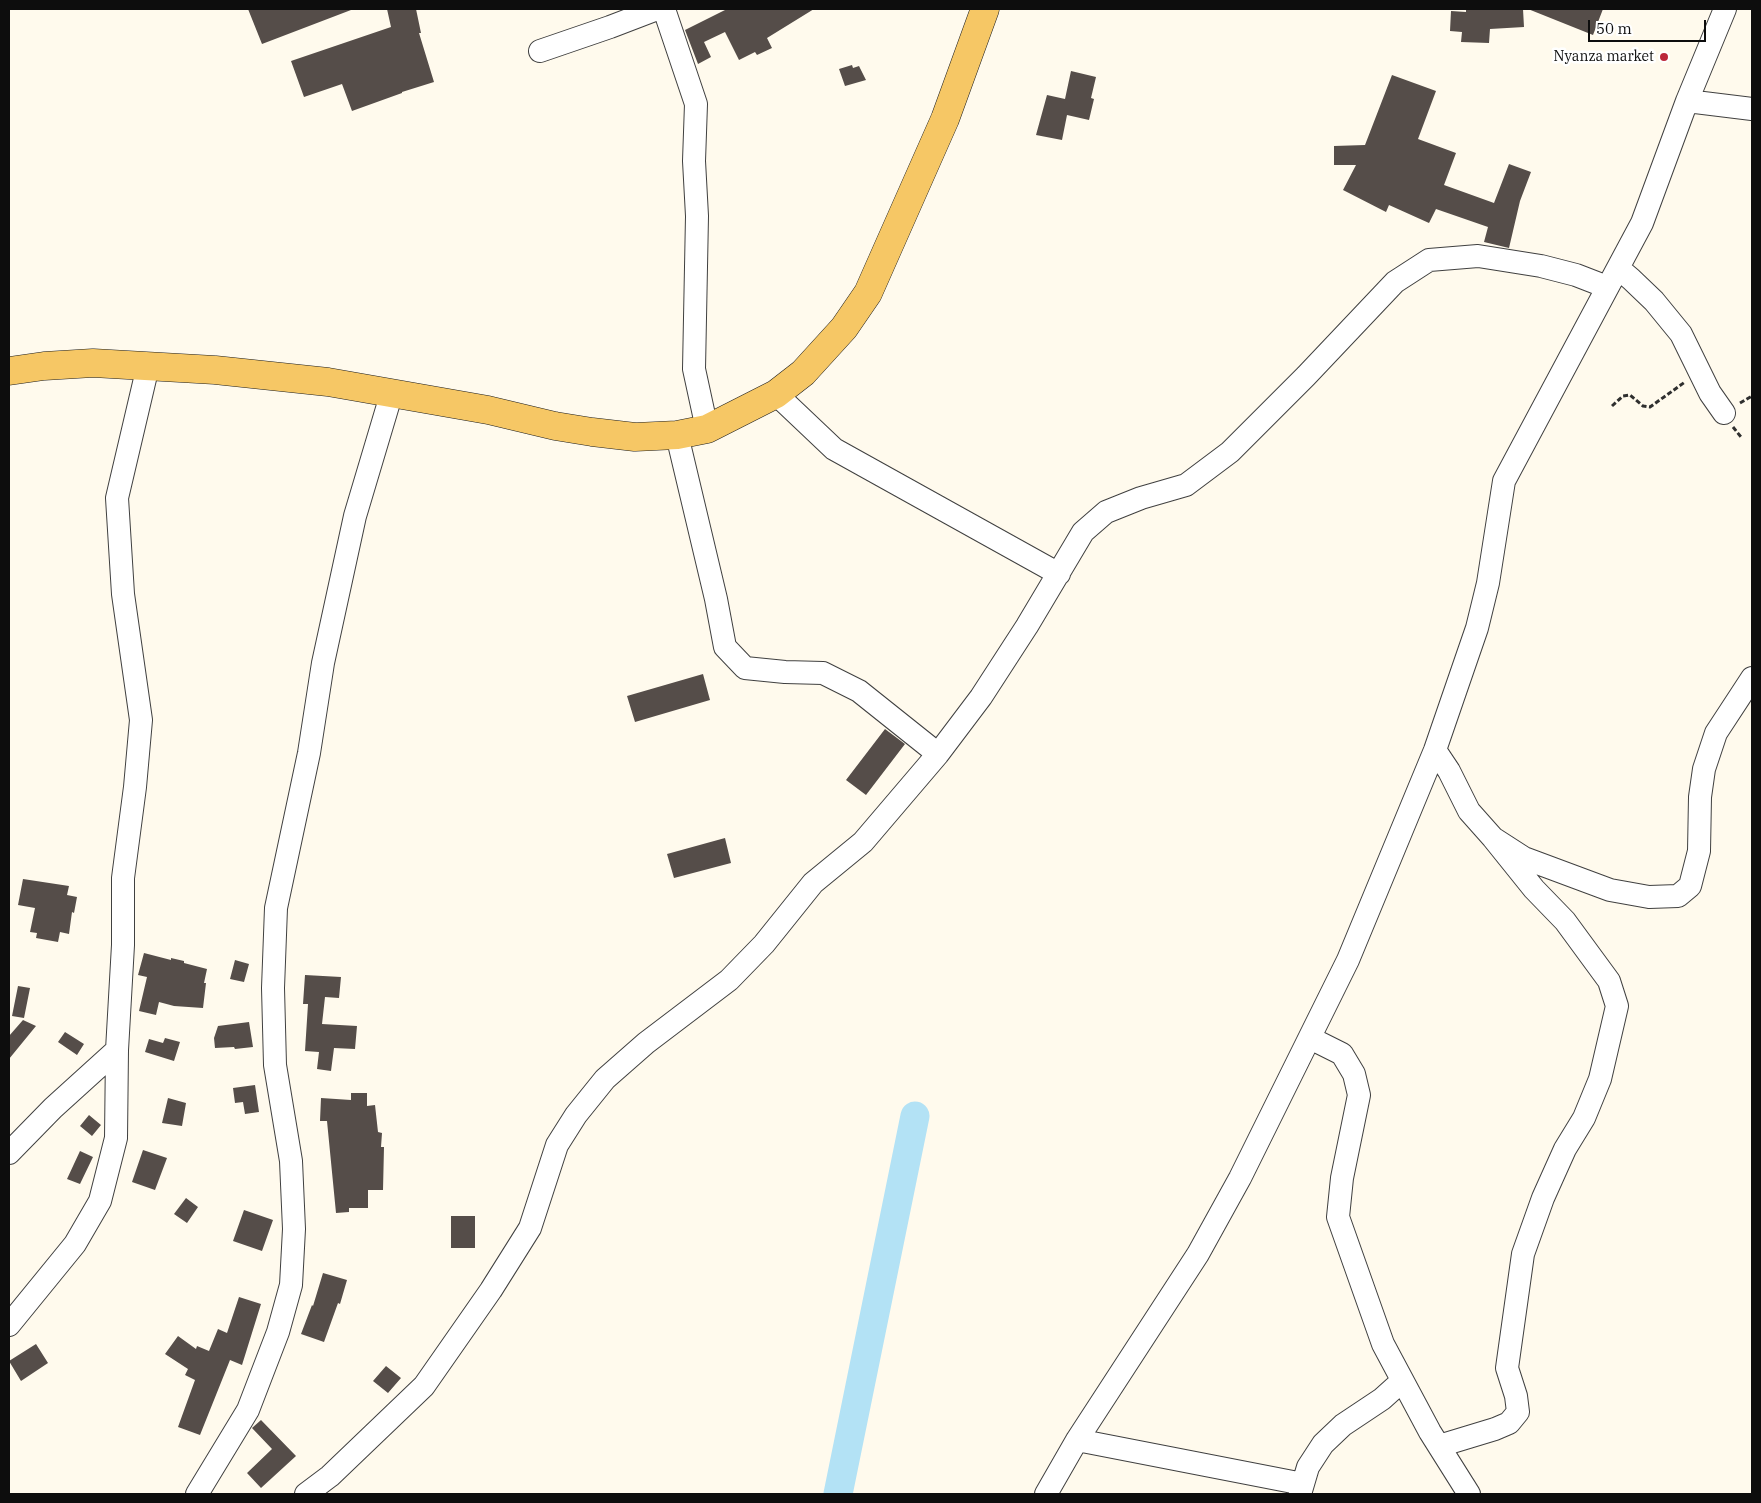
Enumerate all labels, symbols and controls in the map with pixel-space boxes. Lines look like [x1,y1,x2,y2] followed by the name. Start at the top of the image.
[1591,10,1708,42] scale bar
[1596,19,1632,38] text: 50 m
[1554,49,1654,65] place label: Nyanza market
[1658,51,1670,63] marker: Nyanza market

